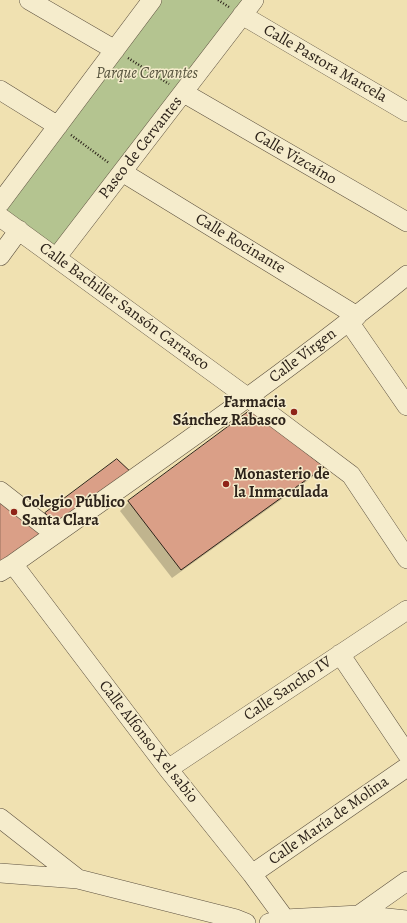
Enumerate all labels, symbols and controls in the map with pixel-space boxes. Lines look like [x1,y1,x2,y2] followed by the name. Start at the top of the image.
[260,21,390,107] street label: Calle Pastora Marcela
[96,64,198,84] park label: Parque Cervantes
[95,93,187,203] street label: Paseo de Cervantes
[250,127,340,189] street label: Calle Vizcaíno
[192,210,288,278] street label: Calle Rocinante
[35,239,213,375] street label: Calle Bachiller Sansón Carrasco
[266,324,340,388] street label: Calle Virgen
[173,393,286,431] place label: Farmacia Sánchez Rabasco
[289,407,299,417] marker: Farmacia Sánchez Rabasco
[234,465,330,503] place label: Monasterio de la Inmaculada
[221,479,231,489] marker: Monasterio de la Inmaculada
[22,493,125,531] place label: Colegio Público Santa Clara
[9,507,19,517] marker: Colegio Público Santa Clara
[240,653,336,725] street label: Calle Sancho IV
[94,677,202,807] street label: Calle Alfonso X el sabio
[265,772,393,870] street label: Calle María de Molina

